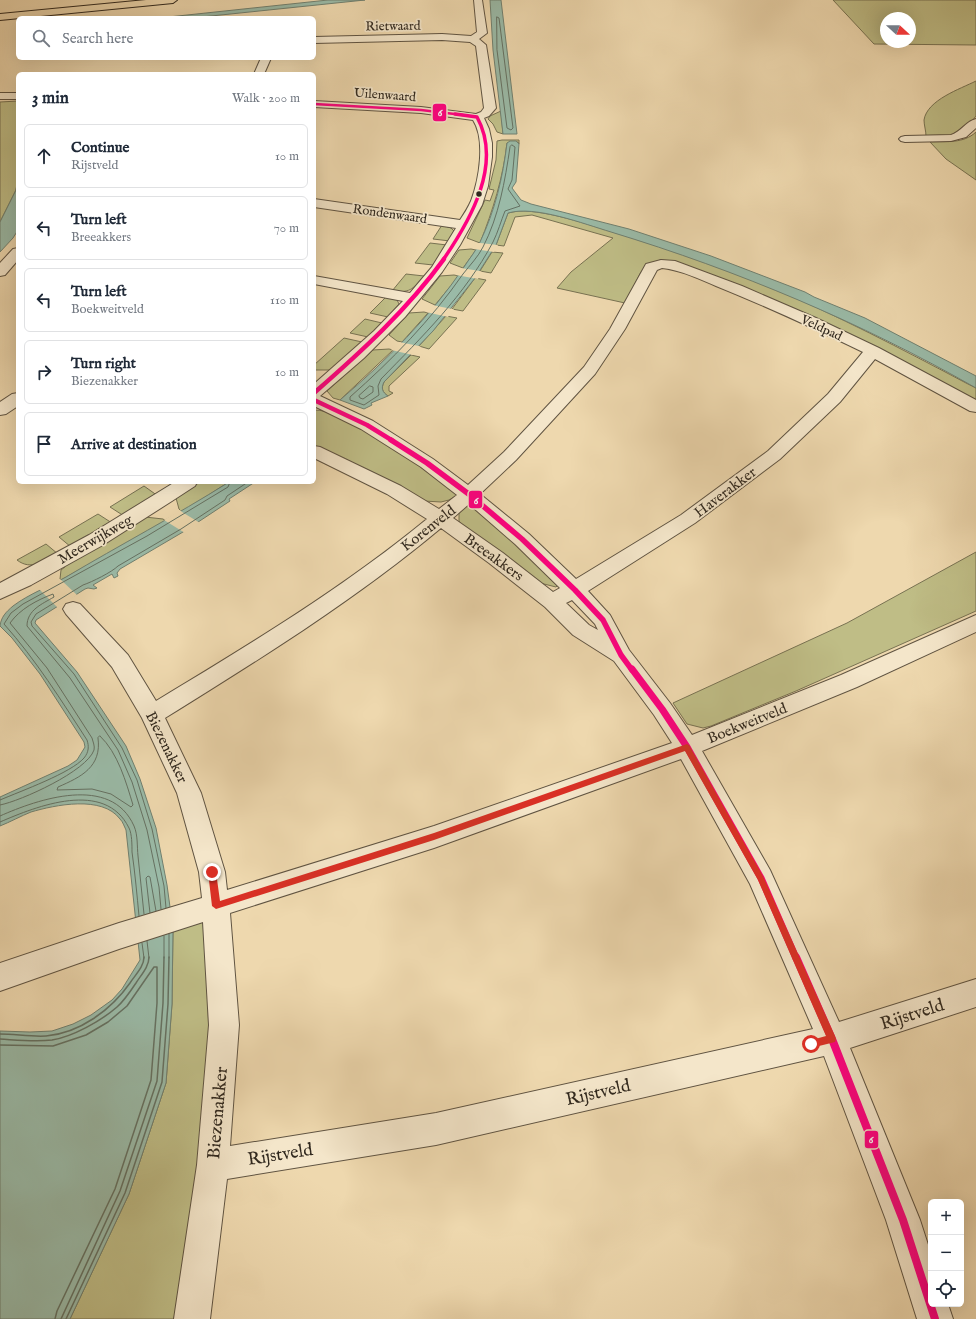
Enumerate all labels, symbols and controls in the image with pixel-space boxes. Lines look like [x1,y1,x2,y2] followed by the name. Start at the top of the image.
[880,12,916,48] north arrow
[16,16,316,60] search box
[365,18,421,35] street label: Rietwaard
[30,27,52,49] icon: search
[62,29,133,48] text: Search here
[353,85,417,106] street label: Uilenwaard
[32,88,69,109] text: 3 min
[232,90,300,107] text: Walk · 200 m
[432,103,447,122] line badge: 6
[438,106,444,120] text: 6
[71,138,129,157] text: Continue
[33,145,55,167] icon: ahead
[275,148,299,165] text: 10 m
[71,157,119,174] text: Rijstveld
[474,189,484,199] unlabelled marker
[352,201,428,228] street label: Rondenwaard
[71,210,127,229] text: Turn left
[33,217,55,239] icon: left
[274,220,299,237] text: 70 m
[71,229,131,246] text: Breeakkers
[71,282,127,301] text: Turn left
[33,289,55,311] icon: left
[270,292,299,309] text: 110 m
[71,301,144,318] text: Boekweitveld
[797,311,845,345] street label: Veldpad
[71,354,136,373] text: Turn right
[33,361,55,383] icon: right
[275,364,299,381] text: 10 m
[71,373,138,390] text: Biezenakker
[33,433,55,455] icon: arrive
[71,435,197,454] text: Arrive at destination
[690,463,761,522] street label: Haverakker
[468,490,483,509] line badge: 6
[474,494,480,508] text: 6
[397,500,460,556] street label: Korenveld
[54,510,137,569] street label: Meerwijkweg
[460,529,527,585] street label: Breeakkers
[705,699,791,748] street label: Boekweitveld
[141,708,192,787] street label: Biezenakker
[203,863,221,881] route end
[878,994,948,1037] street label: Rijstveld
[802,1035,820,1053] route start
[203,1065,234,1160] street label: Biezenakker
[564,1075,633,1112] street label: Rijstveld
[864,1130,879,1149] line badge: 6
[869,1133,875,1147] text: 6
[246,1139,315,1172] street label: Rijstveld
[928,1199,964,1307] map controls
[928,1199,964,1235] button: +
[928,1235,964,1271] button: −
[928,1271,964,1307] button: locate

